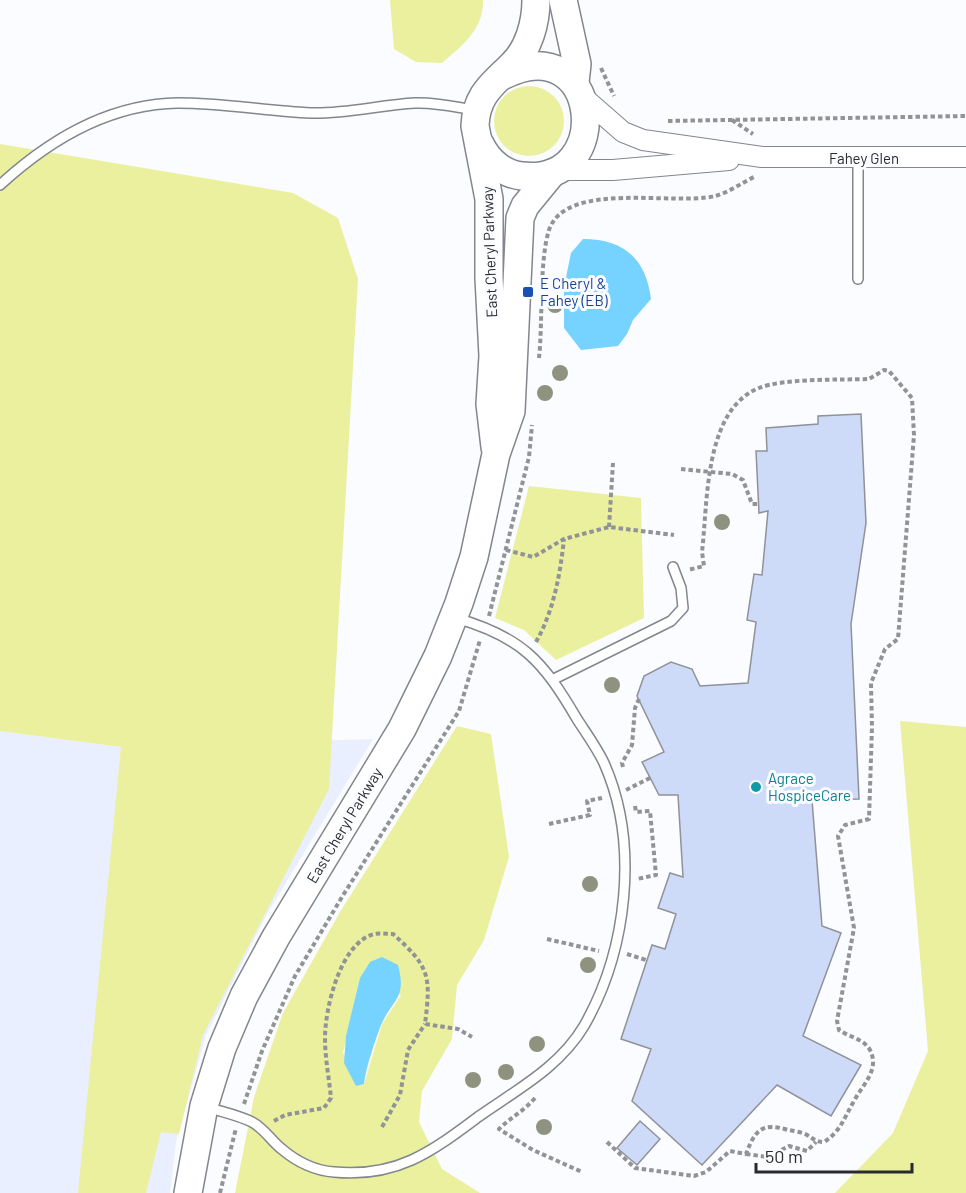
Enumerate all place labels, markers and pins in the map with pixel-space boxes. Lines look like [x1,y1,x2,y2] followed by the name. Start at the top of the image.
[540,274,608,309] place label: E Cheryl & Fahey (EB)
[521,285,535,299] marker: E Cheryl & Fahey (EB)
[768,769,851,804] place label: Agrace HospiceCare
[749,780,763,794] marker: Agrace HospiceCare

